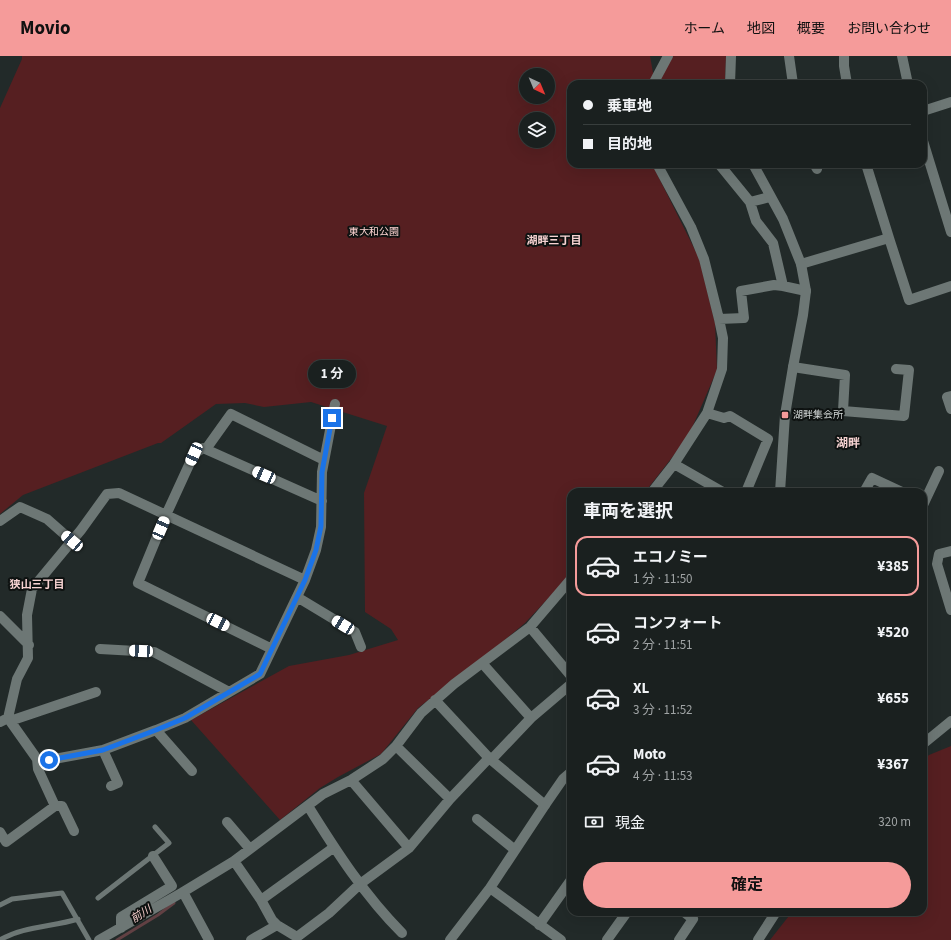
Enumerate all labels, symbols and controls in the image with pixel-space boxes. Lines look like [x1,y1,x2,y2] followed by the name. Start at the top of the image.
[20,15,71,42] text: Movio
[683,19,725,39] text: ホーム
[747,19,775,39] text: 地図
[797,19,825,39] text: 概要
[847,19,931,39] text: お問い合わせ
[519,68,555,104] north arrow
[519,68,555,148] map controls
[607,96,652,117] text: 乗車地
[519,112,555,148] button: layers
[607,134,652,155] text: 目的地
[349,225,399,239] park label: 東大和公園
[527,233,582,248] district label: 湖畔三丁目
[308,360,356,388] callout: 1 分
[321,365,343,383] text: 1 分
[793,408,843,422] place label: 湖畔集会所
[323,409,341,427] route end
[780,410,790,420] marker: 湖畔集会所
[836,435,860,452] district label: 湖畔
[184,441,204,467] car
[251,465,277,485] car
[583,499,673,524] text: 車両を選択
[151,515,171,541] car
[59,529,85,553] car
[633,547,708,568] text: エコノミー
[585,548,621,584] icon: car
[877,556,909,577] text: ¥385
[633,570,693,588] text: 1 分 · 11:50
[10,577,65,592] district label: 狭山三丁目
[205,611,231,633] car
[633,613,723,634] text: コンフォート
[330,614,356,636] car
[585,614,621,650] icon: car
[877,622,909,643] text: ¥520
[633,636,693,654] text: 2 分 · 11:51
[129,644,153,658] car
[633,678,649,699] text: XL
[585,680,621,716] icon: car
[877,688,909,709] text: ¥655
[633,701,693,719] text: 3 分 · 11:52
[633,744,666,765] text: Moto
[585,746,621,782] icon: car
[40,751,58,769] route start
[877,754,909,775] text: ¥367
[633,767,693,785] text: 4 分 · 11:53
[583,811,605,833] icon: cash
[615,813,645,834] text: 現金
[878,813,911,831] text: 320 m
[583,862,911,908] button: 確定
[128,901,155,926] water label: 前川

